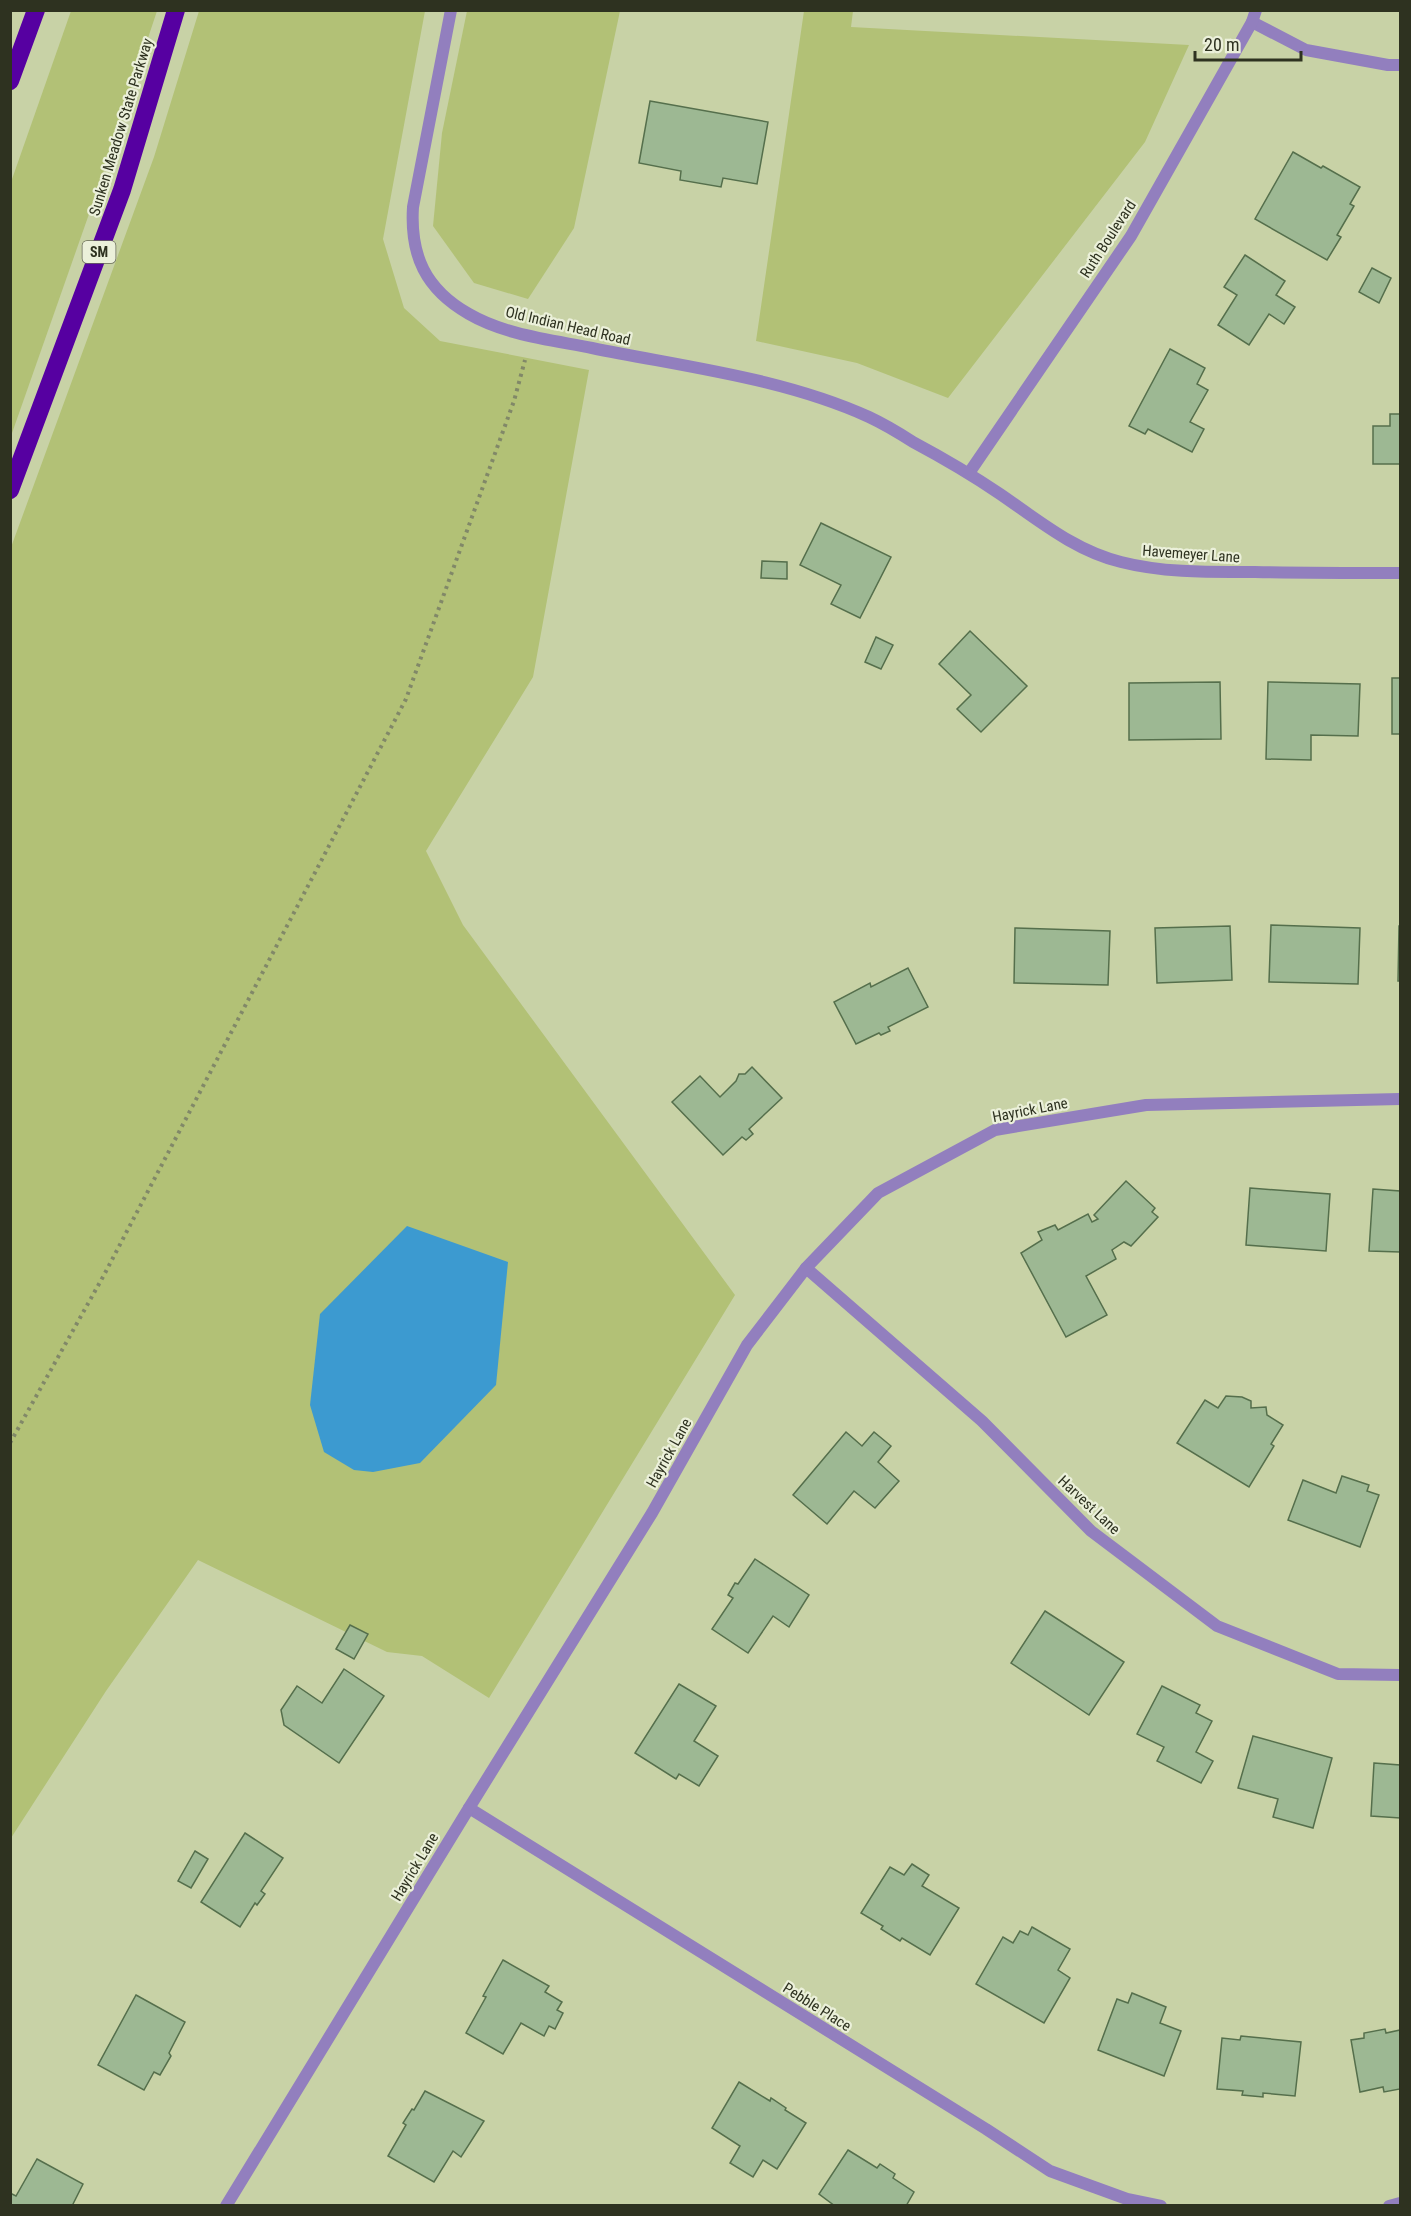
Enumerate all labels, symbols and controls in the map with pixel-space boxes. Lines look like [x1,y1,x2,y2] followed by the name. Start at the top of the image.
[1195,24,1302,62] scale bar
[1204,34,1239,55] text: 20 m
[85,36,157,218] street label: Sunken Meadow State Parkway
[1076,197,1140,281] street label: Ruth Boulevard
[82,241,116,263] road number: SM
[504,303,632,349] street label: Old Indian Head Road
[1142,542,1240,566] street label: Havemeyer Lane
[991,1094,1069,1126] street label: Hayrick Lane
[643,1415,695,1491] street label: Hayrick Lane
[1054,1472,1124,1538] street label: Harvest Lane
[388,1830,442,1904] street label: Hayrick Lane
[780,1979,854,2035] street label: Pebble Place

